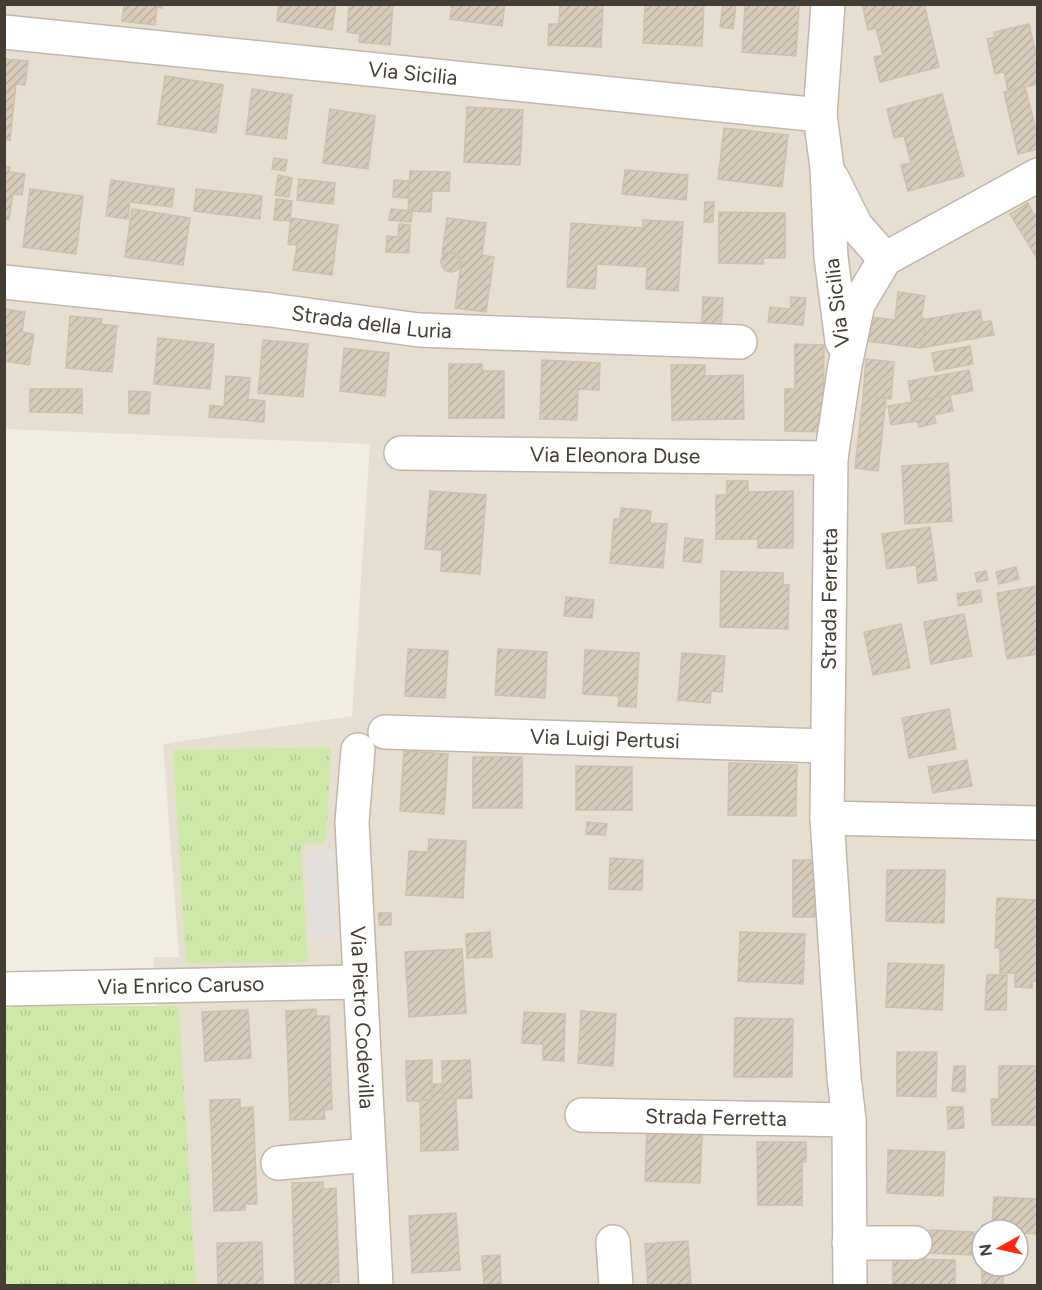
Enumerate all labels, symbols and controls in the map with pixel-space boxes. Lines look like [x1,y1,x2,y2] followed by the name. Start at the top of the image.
[367,56,459,90] street label: Via Sicilia
[819,257,854,349] street label: Via Sicilia
[290,300,452,343] street label: Strada della Luria
[530,441,700,468] street label: Via Eleonora Duse
[816,528,842,670] street label: Strada Ferretta
[529,724,680,753] street label: Via Luigi Pertusi
[345,925,380,1109] street label: Via Pietro Codevilla
[97,971,265,999] street label: Via Enrico Caruso
[645,1103,787,1131] street label: Strada Ferretta
[970,1218,1030,1278] north arrow
[975,1243,996,1257] text: N

